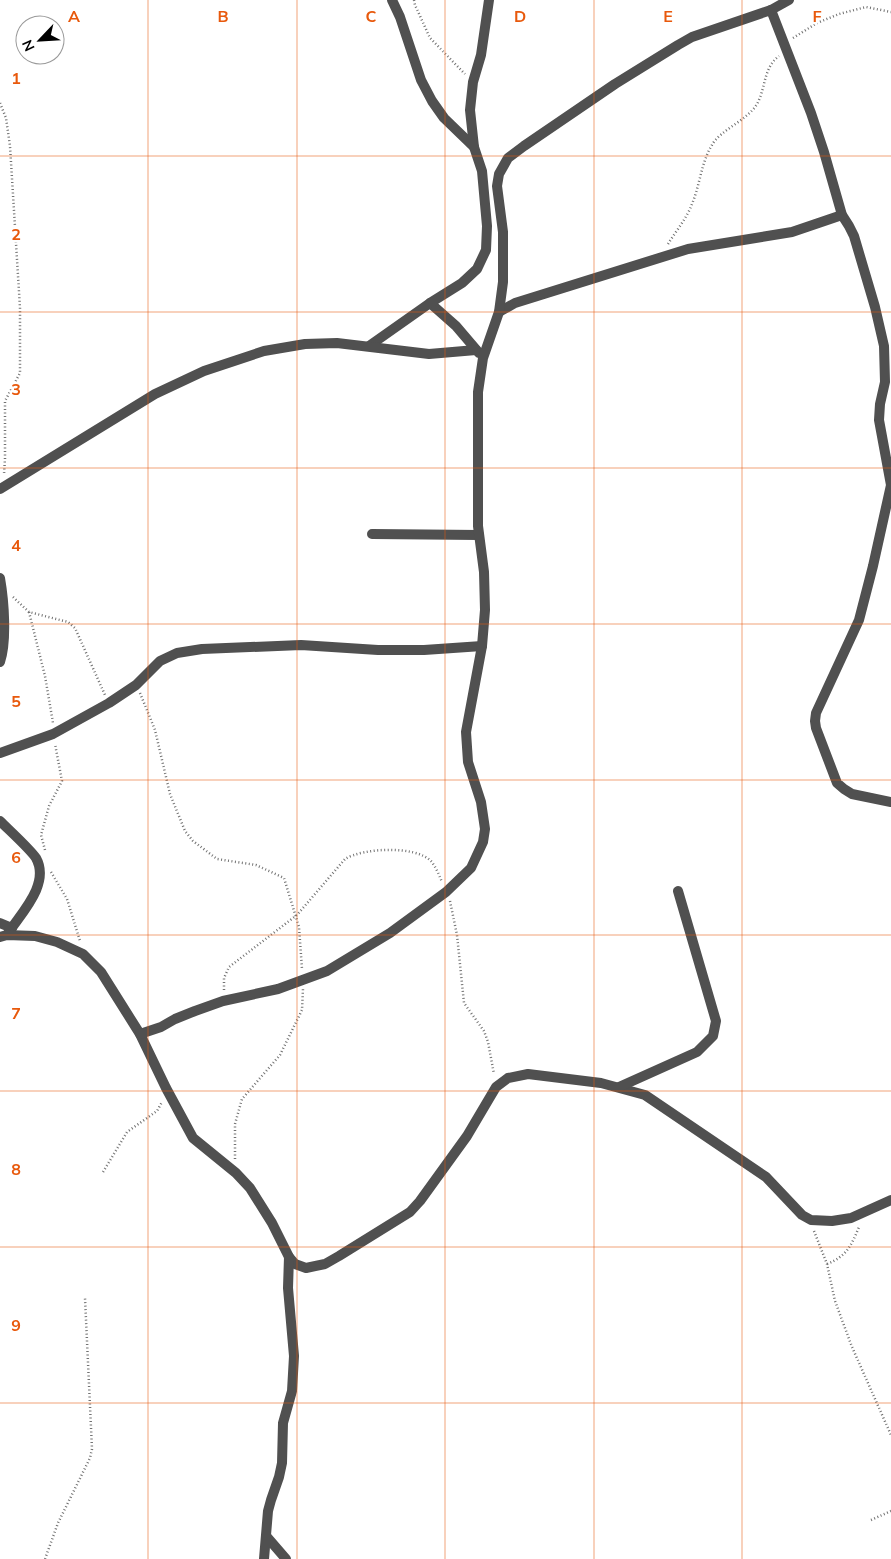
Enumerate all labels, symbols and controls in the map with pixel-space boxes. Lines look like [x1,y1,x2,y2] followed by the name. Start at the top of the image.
[68,6,80,26] text: A
[217,6,229,26] text: B
[366,6,377,26] text: C
[514,6,526,26] text: D
[663,6,673,26] text: E
[812,6,822,26] text: F
[15,15,65,65] north arrow
[18,37,39,54] text: N
[11,68,21,88] text: 1
[11,224,21,244] text: 2
[11,379,21,399] text: 3
[11,535,21,555] text: 4
[11,691,21,711] text: 5
[11,847,21,867] text: 6
[11,1003,21,1023] text: 7
[11,1159,21,1179] text: 8
[11,1315,21,1335] text: 9

